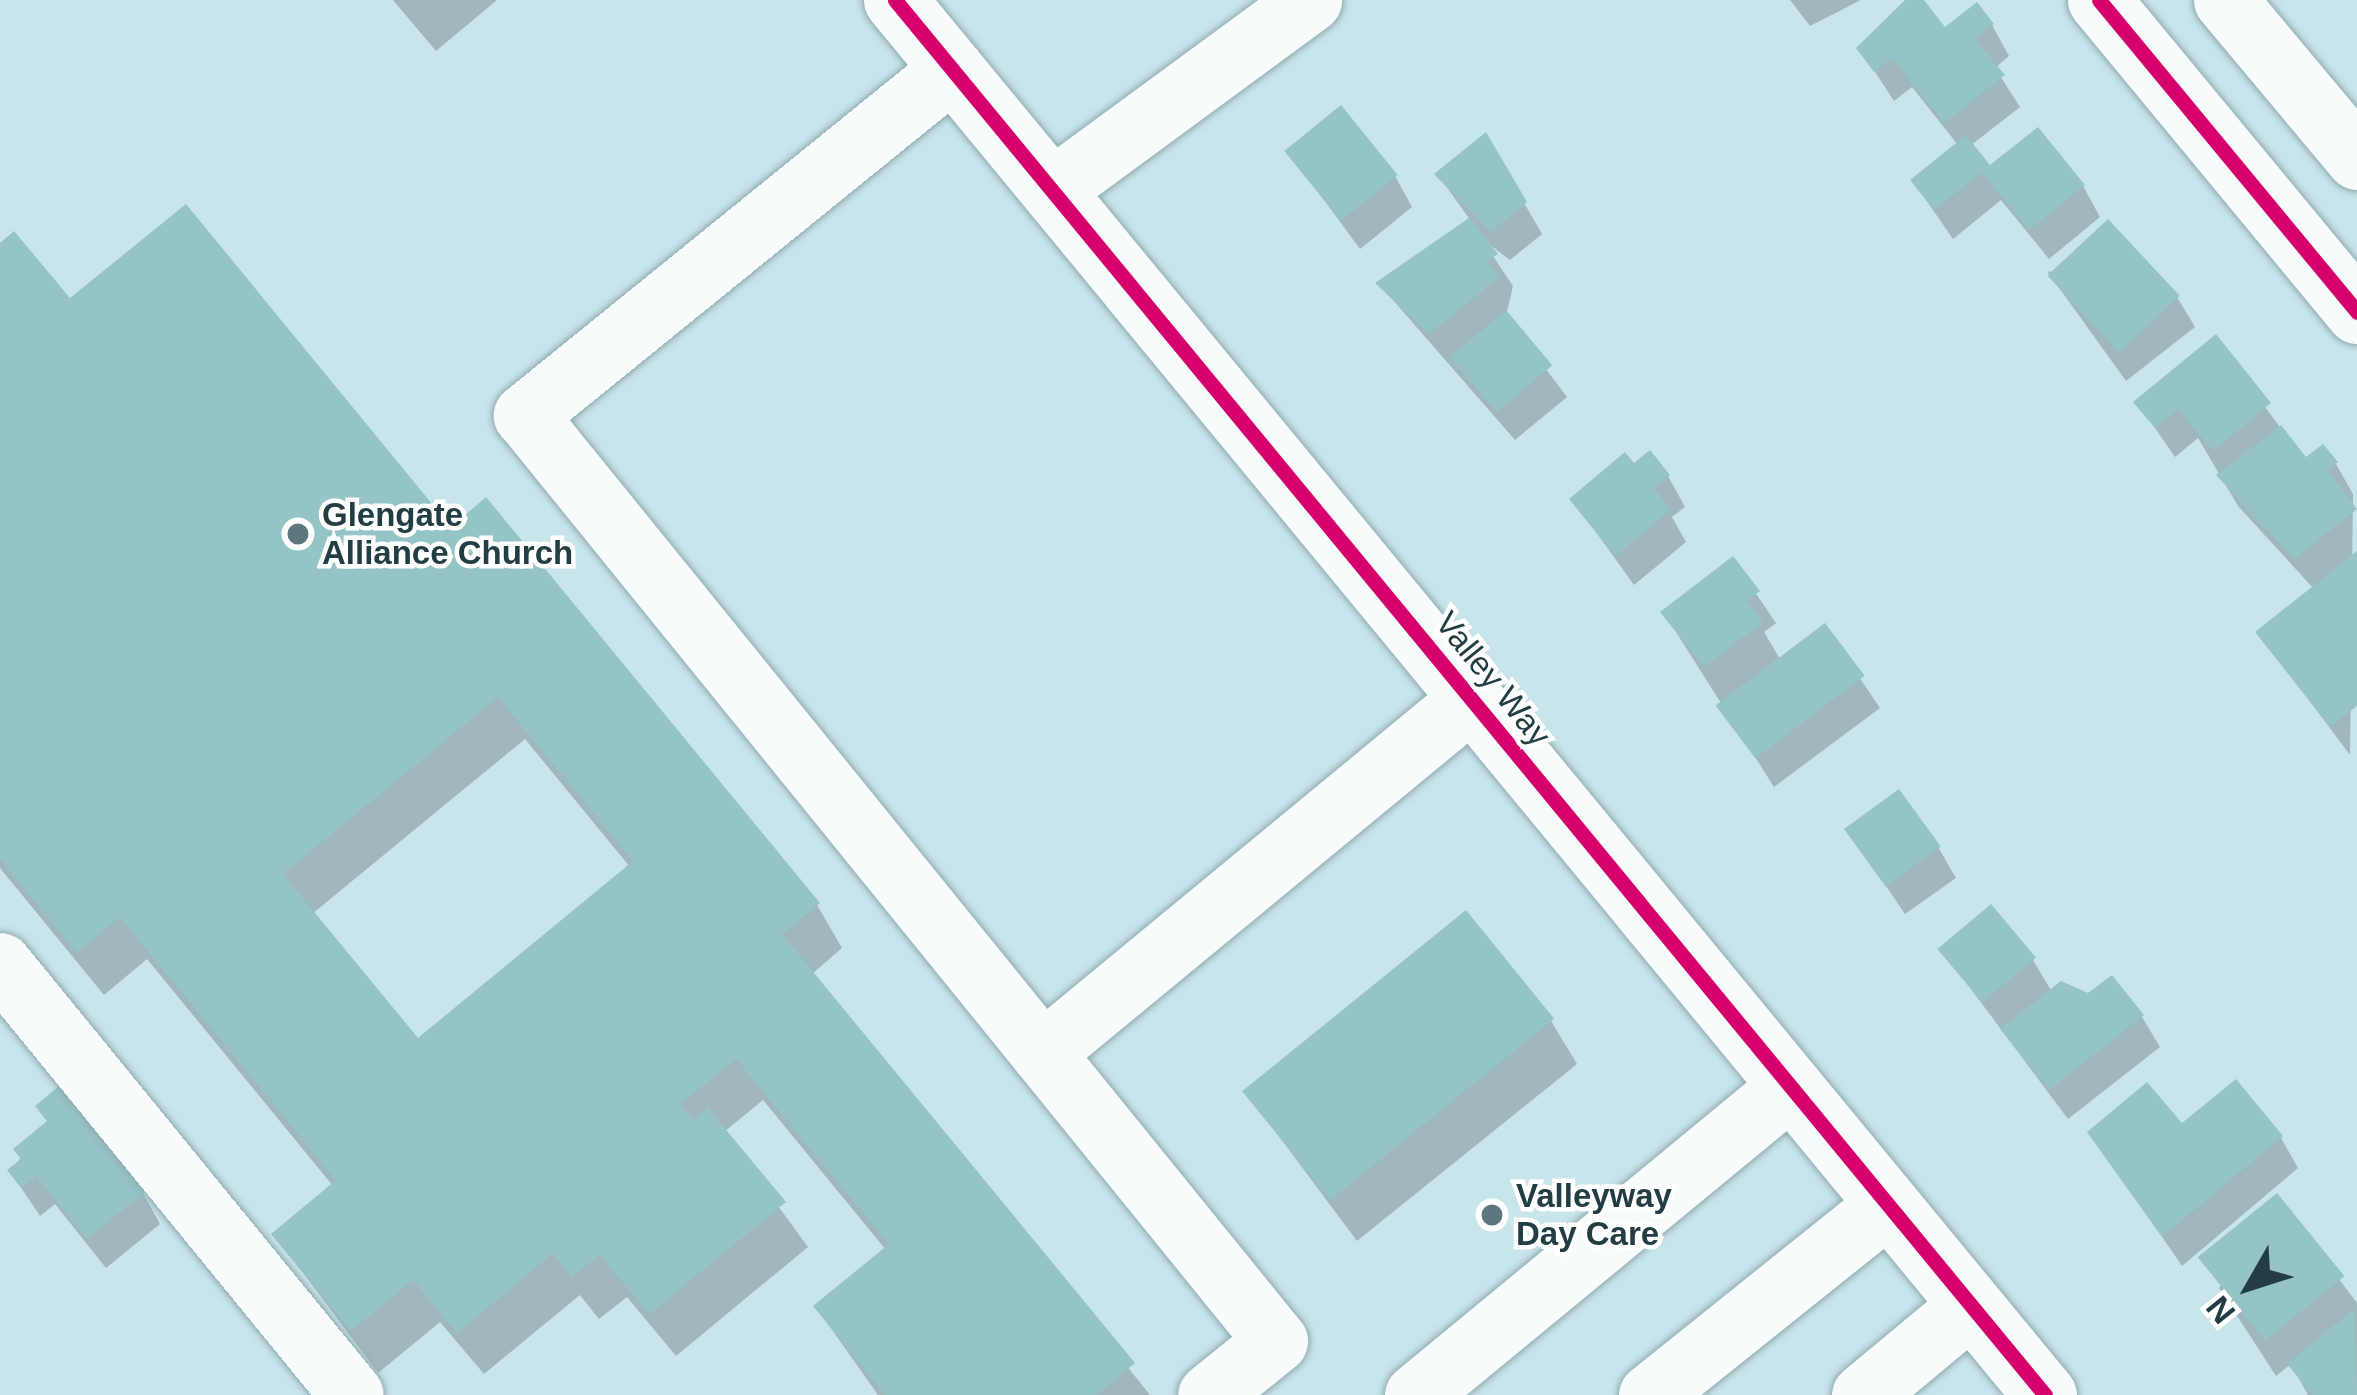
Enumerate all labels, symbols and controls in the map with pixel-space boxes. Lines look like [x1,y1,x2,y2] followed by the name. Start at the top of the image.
[322,495,573,573] place label: Glengate Alliance Church
[285,521,311,547] marker: Glengate Alliance Church
[1427,604,1559,754] street label: Valley Way
[1516,1176,1672,1254] place label: Valleyway Day Care
[1479,1202,1505,1228] marker: Valleyway Day Care
[2189,1227,2309,1347] north arrow
[2199,1289,2243,1331] text: N

